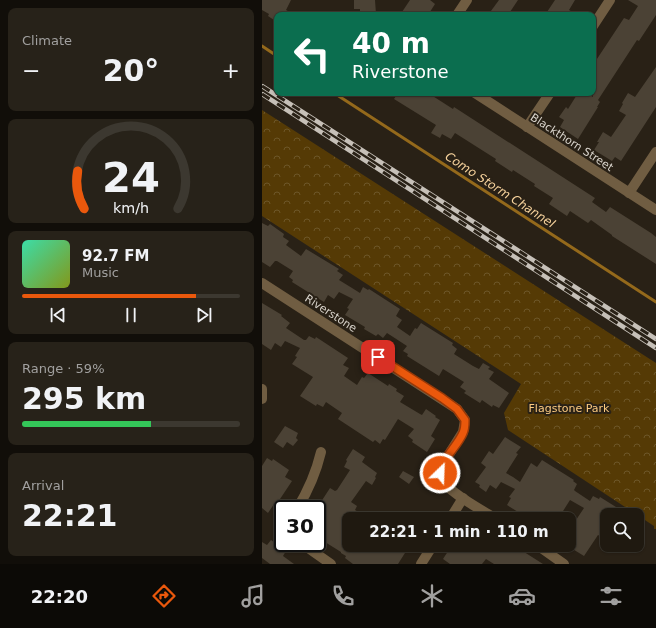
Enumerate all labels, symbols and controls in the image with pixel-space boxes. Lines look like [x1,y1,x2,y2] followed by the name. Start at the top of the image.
[352,27,430,60] text: 40 m
[286,28,338,80] icon: left
[22,33,72,48] text: Climate
[103,53,159,88] text: 20°
[22,58,40,83] text: −
[222,58,240,83] text: +
[352,61,449,82] text: Riverstone
[528,111,616,174] street label: Blackthorn Street
[443,149,558,231] water label: Como Storm Channel
[102,153,160,202] text: 24
[113,200,149,216] text: km/h
[82,247,149,265] text: 92.7 FM
[82,265,119,280] text: Music
[302,292,359,335] street label: Riverstone
[47,304,69,326] icon: previous
[120,304,142,326] icon: pause
[193,304,215,326] icon: next
[361,340,395,374] pin
[367,346,389,368] icon: arrive
[22,361,105,376] text: Range · 59%
[22,381,146,416] text: 295 km
[529,402,610,415] park label: Flagstone Park
[419,452,461,494] position arrow
[22,478,64,493] text: Arrival
[22,498,118,533] text: 22:21
[274,500,326,552] speed limit sign: 30
[600,508,644,552] map controls
[600,508,644,552] button: search
[369,523,549,541] text: 22:21 · 1 min · 110 m
[150,582,178,610] icon: directions
[239,582,267,610] icon: music
[329,582,357,610] icon: phone
[418,582,446,610] icon: climate
[508,582,536,610] icon: car
[597,582,625,610] icon: filters
[31,586,88,607] text: 22:20

